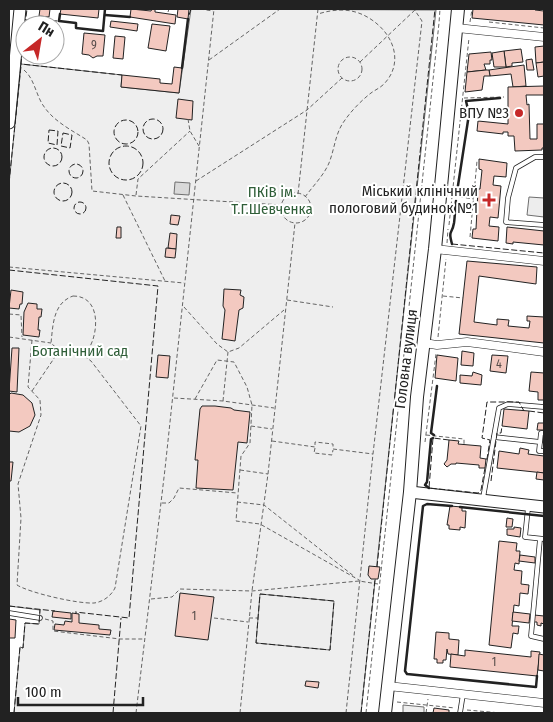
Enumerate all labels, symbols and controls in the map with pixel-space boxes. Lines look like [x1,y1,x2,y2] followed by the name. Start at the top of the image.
[15,15,65,65] north arrow
[35,18,58,41] text: Пн
[91,38,97,52] house number: 9
[459,104,509,122] place label: ВПУ №3
[513,107,525,119] marker: ВПУ №3
[329,182,478,217] place label: Міський клінічний пологовий будинок №1
[231,183,313,218] park label: ПКіВ ім. Т.Г.Шевченка
[482,193,496,207] marker: Міський клінічний пологовий будинок №1
[391,308,421,410] street label: Головна вулиця
[32,342,128,360] park label: Ботанічний сад
[496,357,502,371] house number: 4
[192,609,196,623] house number: 1
[492,655,496,669] house number: 1
[18,674,142,706] scale bar
[25,683,62,701] text: 100 m

